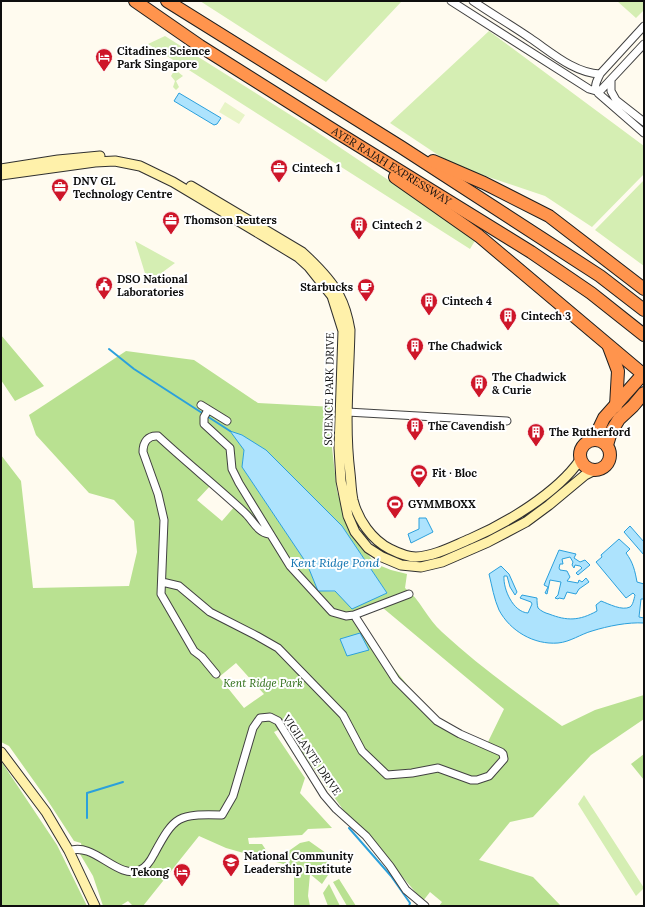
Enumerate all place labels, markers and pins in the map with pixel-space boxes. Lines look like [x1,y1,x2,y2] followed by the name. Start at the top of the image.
[117,44,210,71] place label: Citadines Science Park Singapore
[94,47,114,72] hotel icon: Citadines Science Park Singapore
[269,158,289,183] office icon: Cintech 1
[292,161,341,175] place label: Cintech 1
[73,174,172,201] place label: DNV GL Technology Centre
[50,177,70,202] office icon: DNV GL Technology Centre
[161,210,181,235] office icon: Thomson Reuters
[184,213,277,227] place label: Thomson Reuters
[349,215,369,240] building icon: Cintech 2
[372,218,422,232] place label: Cintech 2
[117,272,188,299] place label: DSO National Laboratories
[94,275,114,300] public building icon: DSO National Laboratories
[356,277,376,302] cafe icon: Starbucks
[300,280,353,294] place label: Starbucks
[419,291,439,316] building icon: Cintech 4
[442,294,492,308] place label: Cintech 4
[498,306,518,331] building icon: Cintech 3
[521,309,571,323] place label: Cintech 3
[405,336,425,361] building icon: The Chadwick
[428,339,503,353] place label: The Chadwick
[492,370,567,397] place label: The Chadwick & Curie
[469,373,489,398] building icon: The Chadwick & Curie
[405,416,425,441] building icon: The Cavendish
[428,419,505,433] place label: The Cavendish
[526,422,546,447] building icon: The Rutherford
[549,425,631,439] place label: The Rutherford
[409,463,429,488] sports icon: Fit · Bloc
[432,466,477,480] place label: Fit · Bloc
[385,494,405,519] sports icon: GYMMBOXX
[408,497,476,511] place label: GYMMBOXX
[244,849,354,876] place label: National Community Leadership Institute
[221,852,241,877] school or university icon: National Community Leadership Institute
[172,862,192,887] hotel icon: Tekong
[131,865,170,879] place label: Tekong

